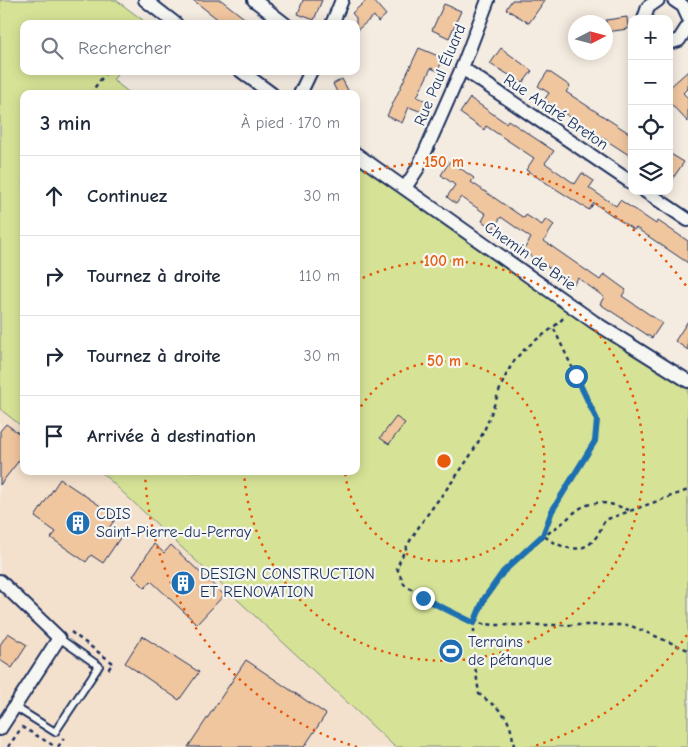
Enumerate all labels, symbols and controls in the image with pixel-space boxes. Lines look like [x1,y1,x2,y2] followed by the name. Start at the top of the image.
[568,15,613,60] north arrow
[628,15,673,195] map controls
[628,15,673,60] button: +
[20,20,360,75] search box
[410,21,469,128] street label: Rue Paul Éluard
[38,34,66,62] icon: search
[78,37,171,59] text: Rechercher
[628,60,673,105] button: −
[500,70,612,154] street label: Rue André Breton
[628,105,673,150] button: locate
[40,111,91,135] text: 3 min
[241,114,340,132] text: À pied · 170 m
[628,150,673,195] button: layers
[424,153,464,171] text: 150 m
[40,182,68,210] icon: ahead
[87,185,167,207] text: Continuez
[304,187,340,205] text: 30 m
[481,218,579,294] street label: Chemin de Brie
[424,252,464,270] text: 100 m
[40,262,68,290] icon: right
[87,265,221,287] text: Tournez à droite
[299,267,340,285] text: 110 m
[40,342,68,370] icon: right
[87,345,221,367] text: Tournez à droite
[304,347,340,365] text: 30 m
[427,352,461,370] text: 50 m
[565,365,588,388] route start
[40,422,68,450] icon: arrive
[87,425,256,447] text: Arrivée à destination
[435,452,453,470] centre of rings
[96,505,252,541] place label: CDIS Saint-Pierre-du-Perray
[65,510,91,536] building icon: CDIS Saint-Pierre-du-Perray
[200,565,375,601] place label: DESIGN CONSTRUCTION ET RENOVATION
[170,570,196,596] building icon: DESIGN CONSTRUCTION ET RENOVATION
[412,587,435,610] route end
[468,633,552,669] place label: Terrains de pétanque
[438,638,464,664] sports icon: Terrains de pétanque

